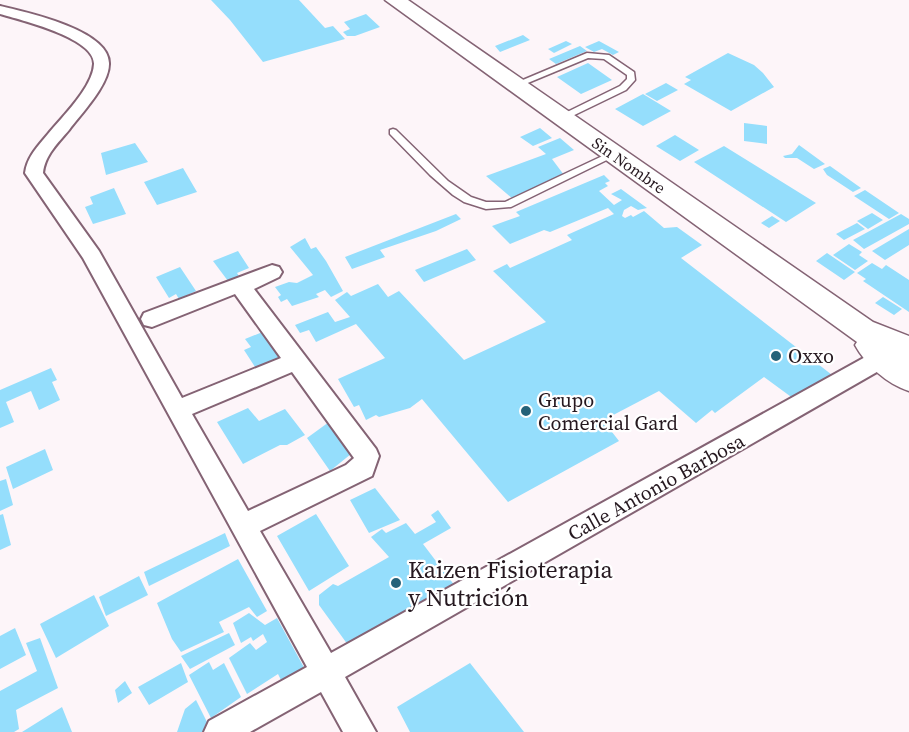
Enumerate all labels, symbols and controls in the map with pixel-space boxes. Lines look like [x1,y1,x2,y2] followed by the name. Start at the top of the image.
[588,132,670,198] street label: Sin Nombre
[788,342,834,370] place label: Oxxo
[769,349,783,363] marker: Oxxo
[538,386,679,437] place label: Grupo Comercial Gard
[519,404,533,418] marker: Grupo Comercial Gard
[562,426,750,547] street label: Calle Antonio Barbosa
[408,553,614,614] place label: Kaizen Fisioterapia y Nutrición
[389,576,403,590] marker: Kaizen Fisioterapia y Nutrición

